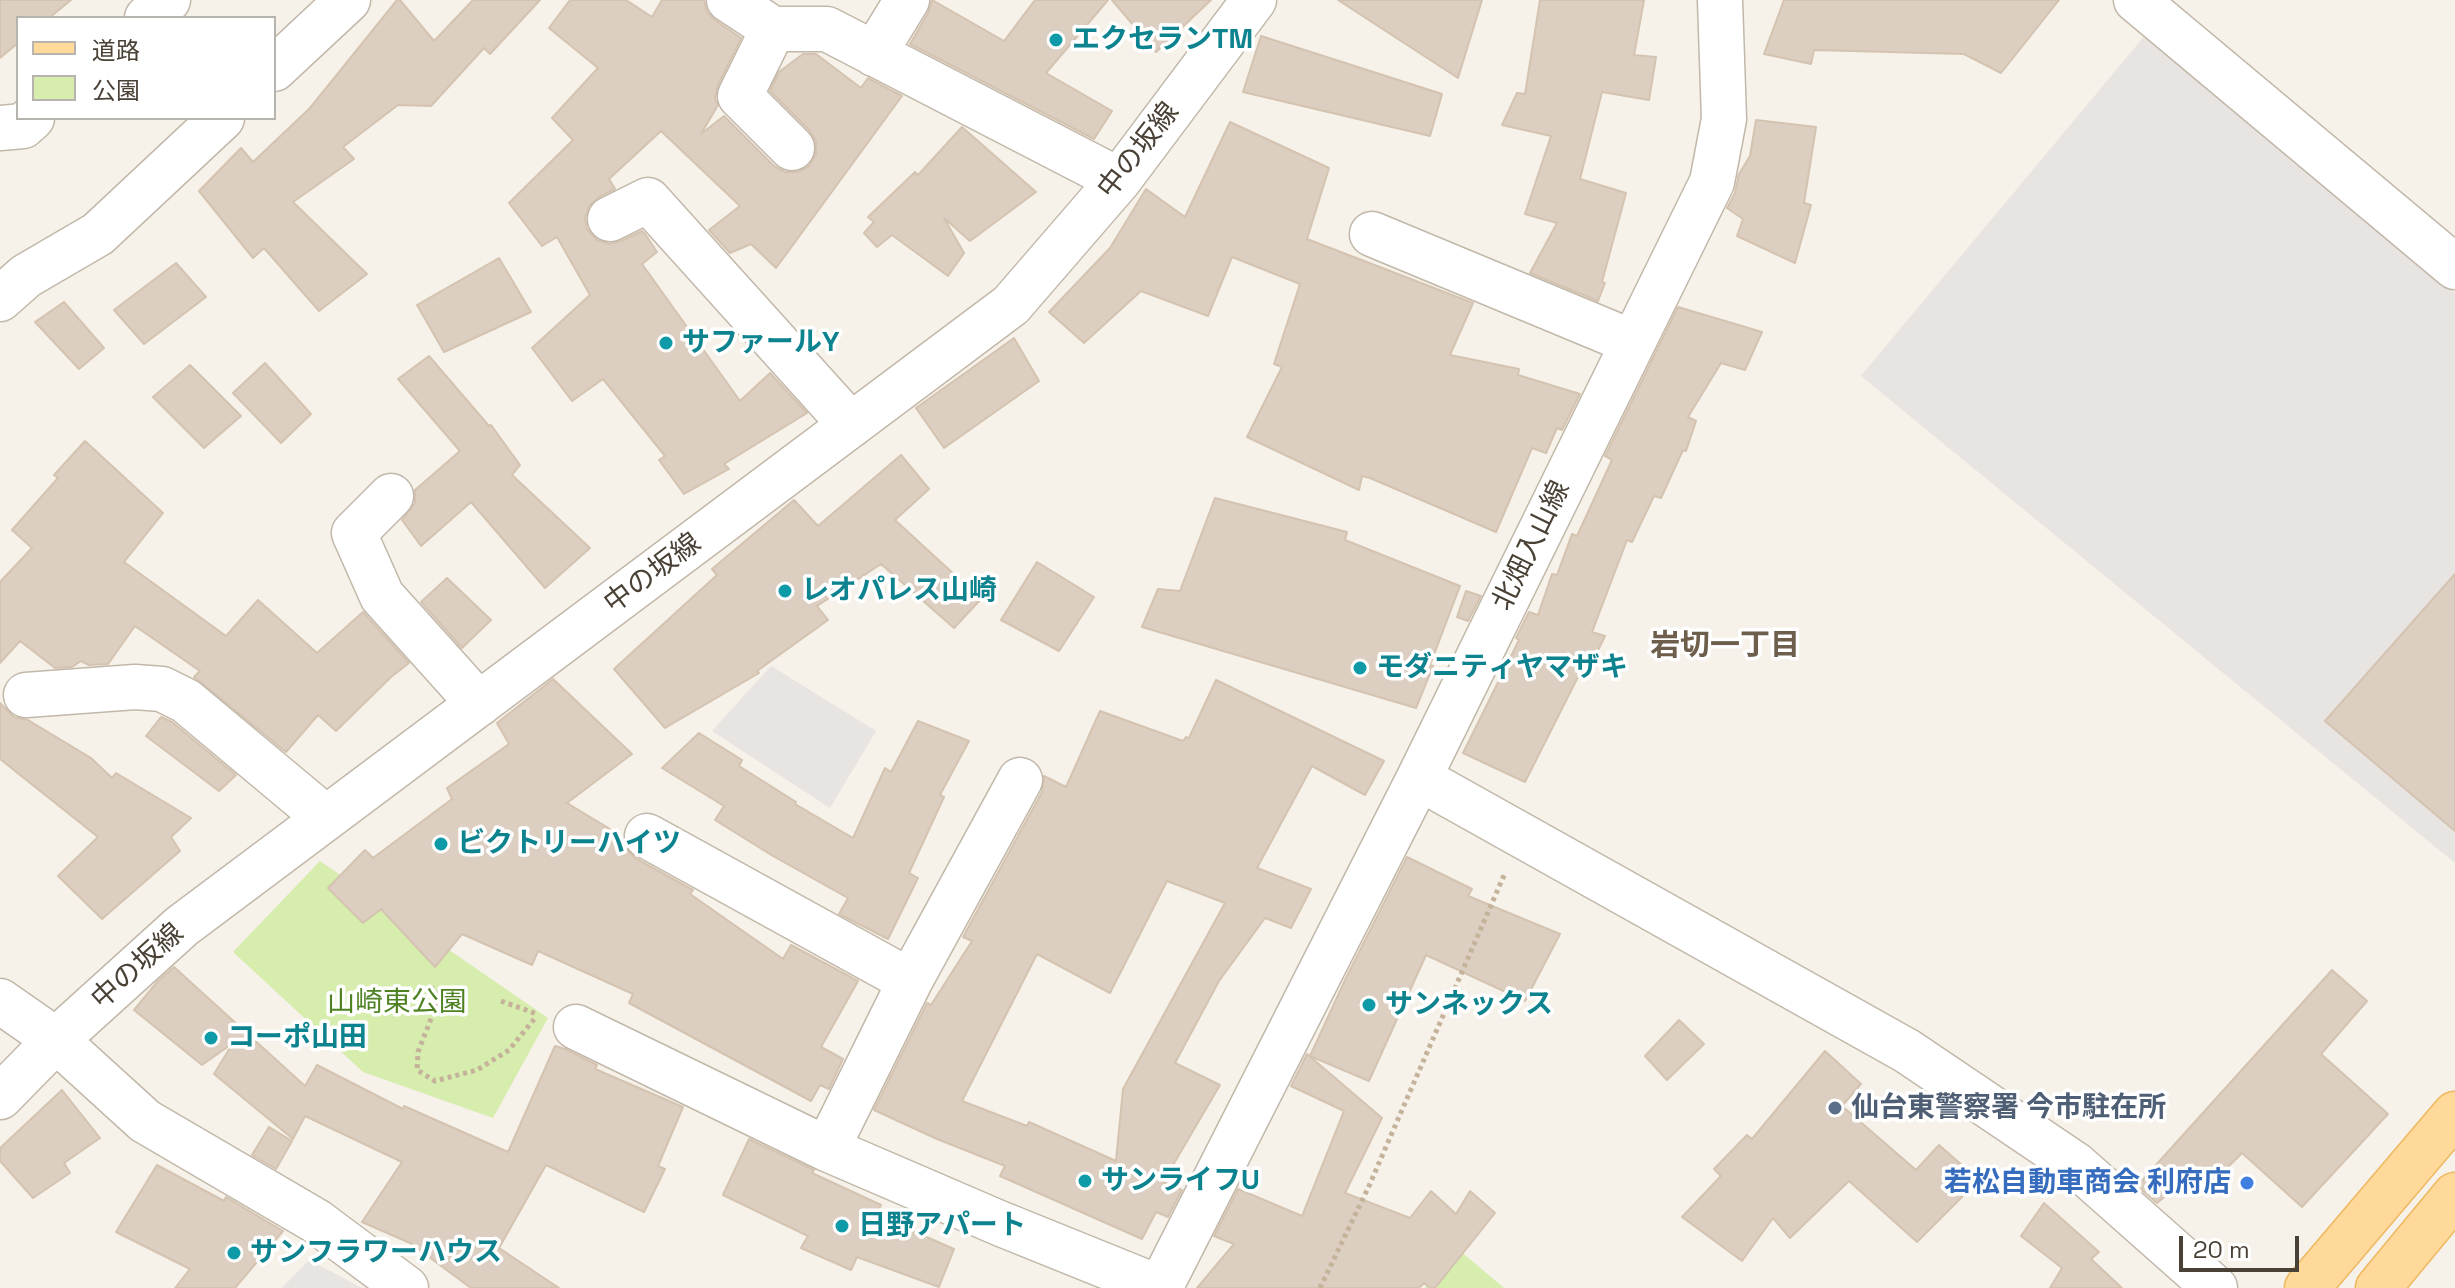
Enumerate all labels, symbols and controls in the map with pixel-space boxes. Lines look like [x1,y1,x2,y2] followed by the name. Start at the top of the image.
[16,16,276,120] legend
[1072,23,1253,57] place label: エクセランTM
[1047,31,1065,49] marker: エクセランTM
[92,35,140,66] text: 道路
[92,75,140,106] text: 公園
[1091,97,1187,205] street label: 中の坂線
[682,326,839,360] place label: サファールY
[657,334,675,352] marker: サファールY
[1486,476,1578,616] street label: 北畑入山線
[598,527,708,621] street label: 中の坂線
[801,574,997,608] place label: レオパレス山崎
[776,582,794,600] marker: レオパレス山崎
[1650,629,1800,665] district label: 岩切一丁目
[1376,651,1628,685] place label: モダニティヤマザキ
[1351,659,1369,677] marker: モダニティヤマザキ
[457,827,681,861] place label: ビクトリーハイツ
[432,835,450,853] marker: ビクトリーハイツ
[85,917,191,1017] street label: 中の坂線
[327,986,467,1020] park label: 山崎東公園
[1385,988,1553,1022] place label: サンネックス
[1360,996,1378,1014] marker: サンネックス
[227,1021,367,1055] place label: コーポ山田
[202,1029,220,1047] marker: コーポ山田
[1851,1091,2166,1125] place label: 仙台東警察署 今市駐在所
[1826,1099,1844,1117] marker: 仙台東警察署 今市駐在所
[1101,1164,1260,1198] place label: サンライフU
[1944,1166,2231,1200] place label: 若松自動車商会 利府店
[1076,1172,1094,1190] marker: サンライフU
[2238,1174,2256,1192] marker: 若松自動車商会 利府店
[858,1209,1026,1243] place label: 日野アパート
[833,1217,851,1235] marker: 日野アパート
[2183,1220,2303,1270] scale bar
[2193,1234,2250,1265] text: 20 m
[250,1236,502,1270] place label: サンフラワーハウス
[225,1244,243,1262] marker: サンフラワーハウス

